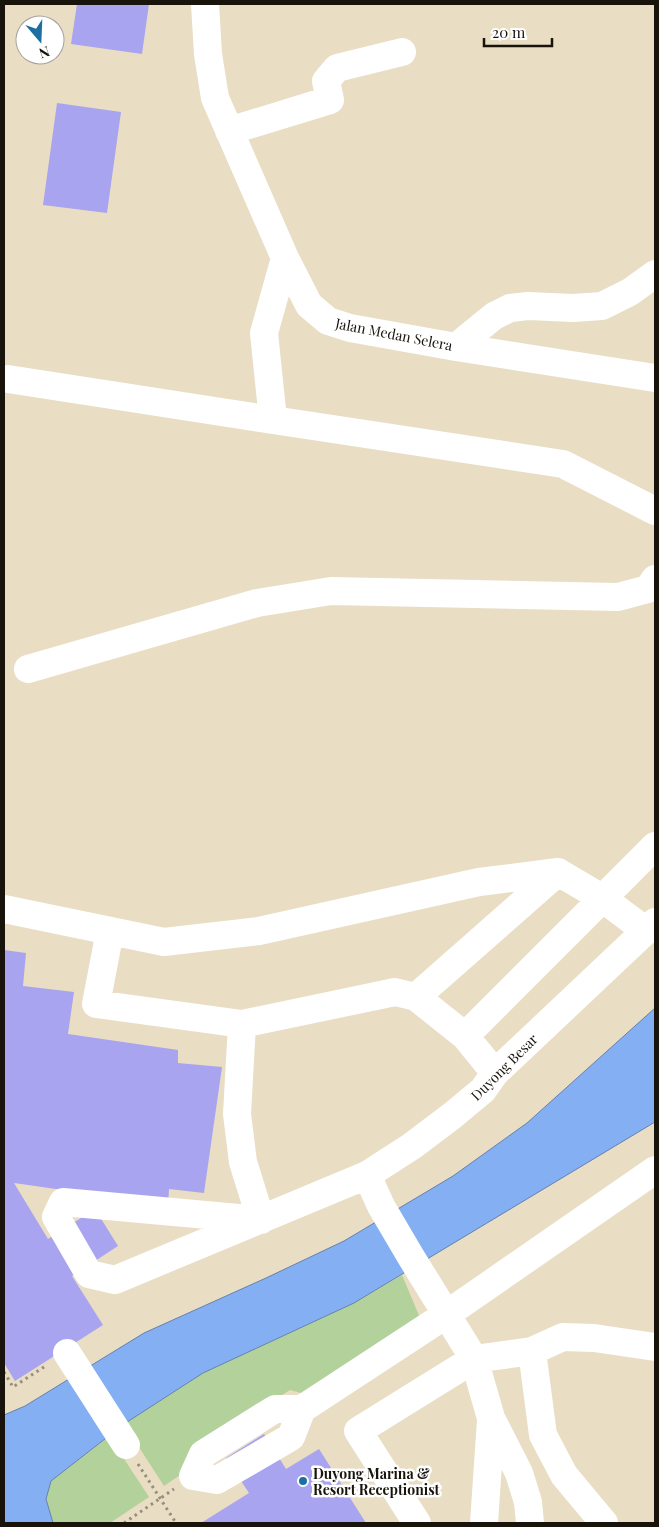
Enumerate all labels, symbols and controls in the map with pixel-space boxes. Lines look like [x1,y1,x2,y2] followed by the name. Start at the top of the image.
[15,15,65,65] north arrow
[484,15,552,47] scale bar
[492,22,526,42] text: 20 m
[37,42,52,63] text: N
[333,313,454,355] street label: Jalan Medan Selera
[466,1029,542,1105] street label: Duyong Besar
[313,1464,440,1499] place label: Duyong Marina & Resort Receptionist
[297,1475,309,1487] marker: Duyong Marina & Resort Receptionist

